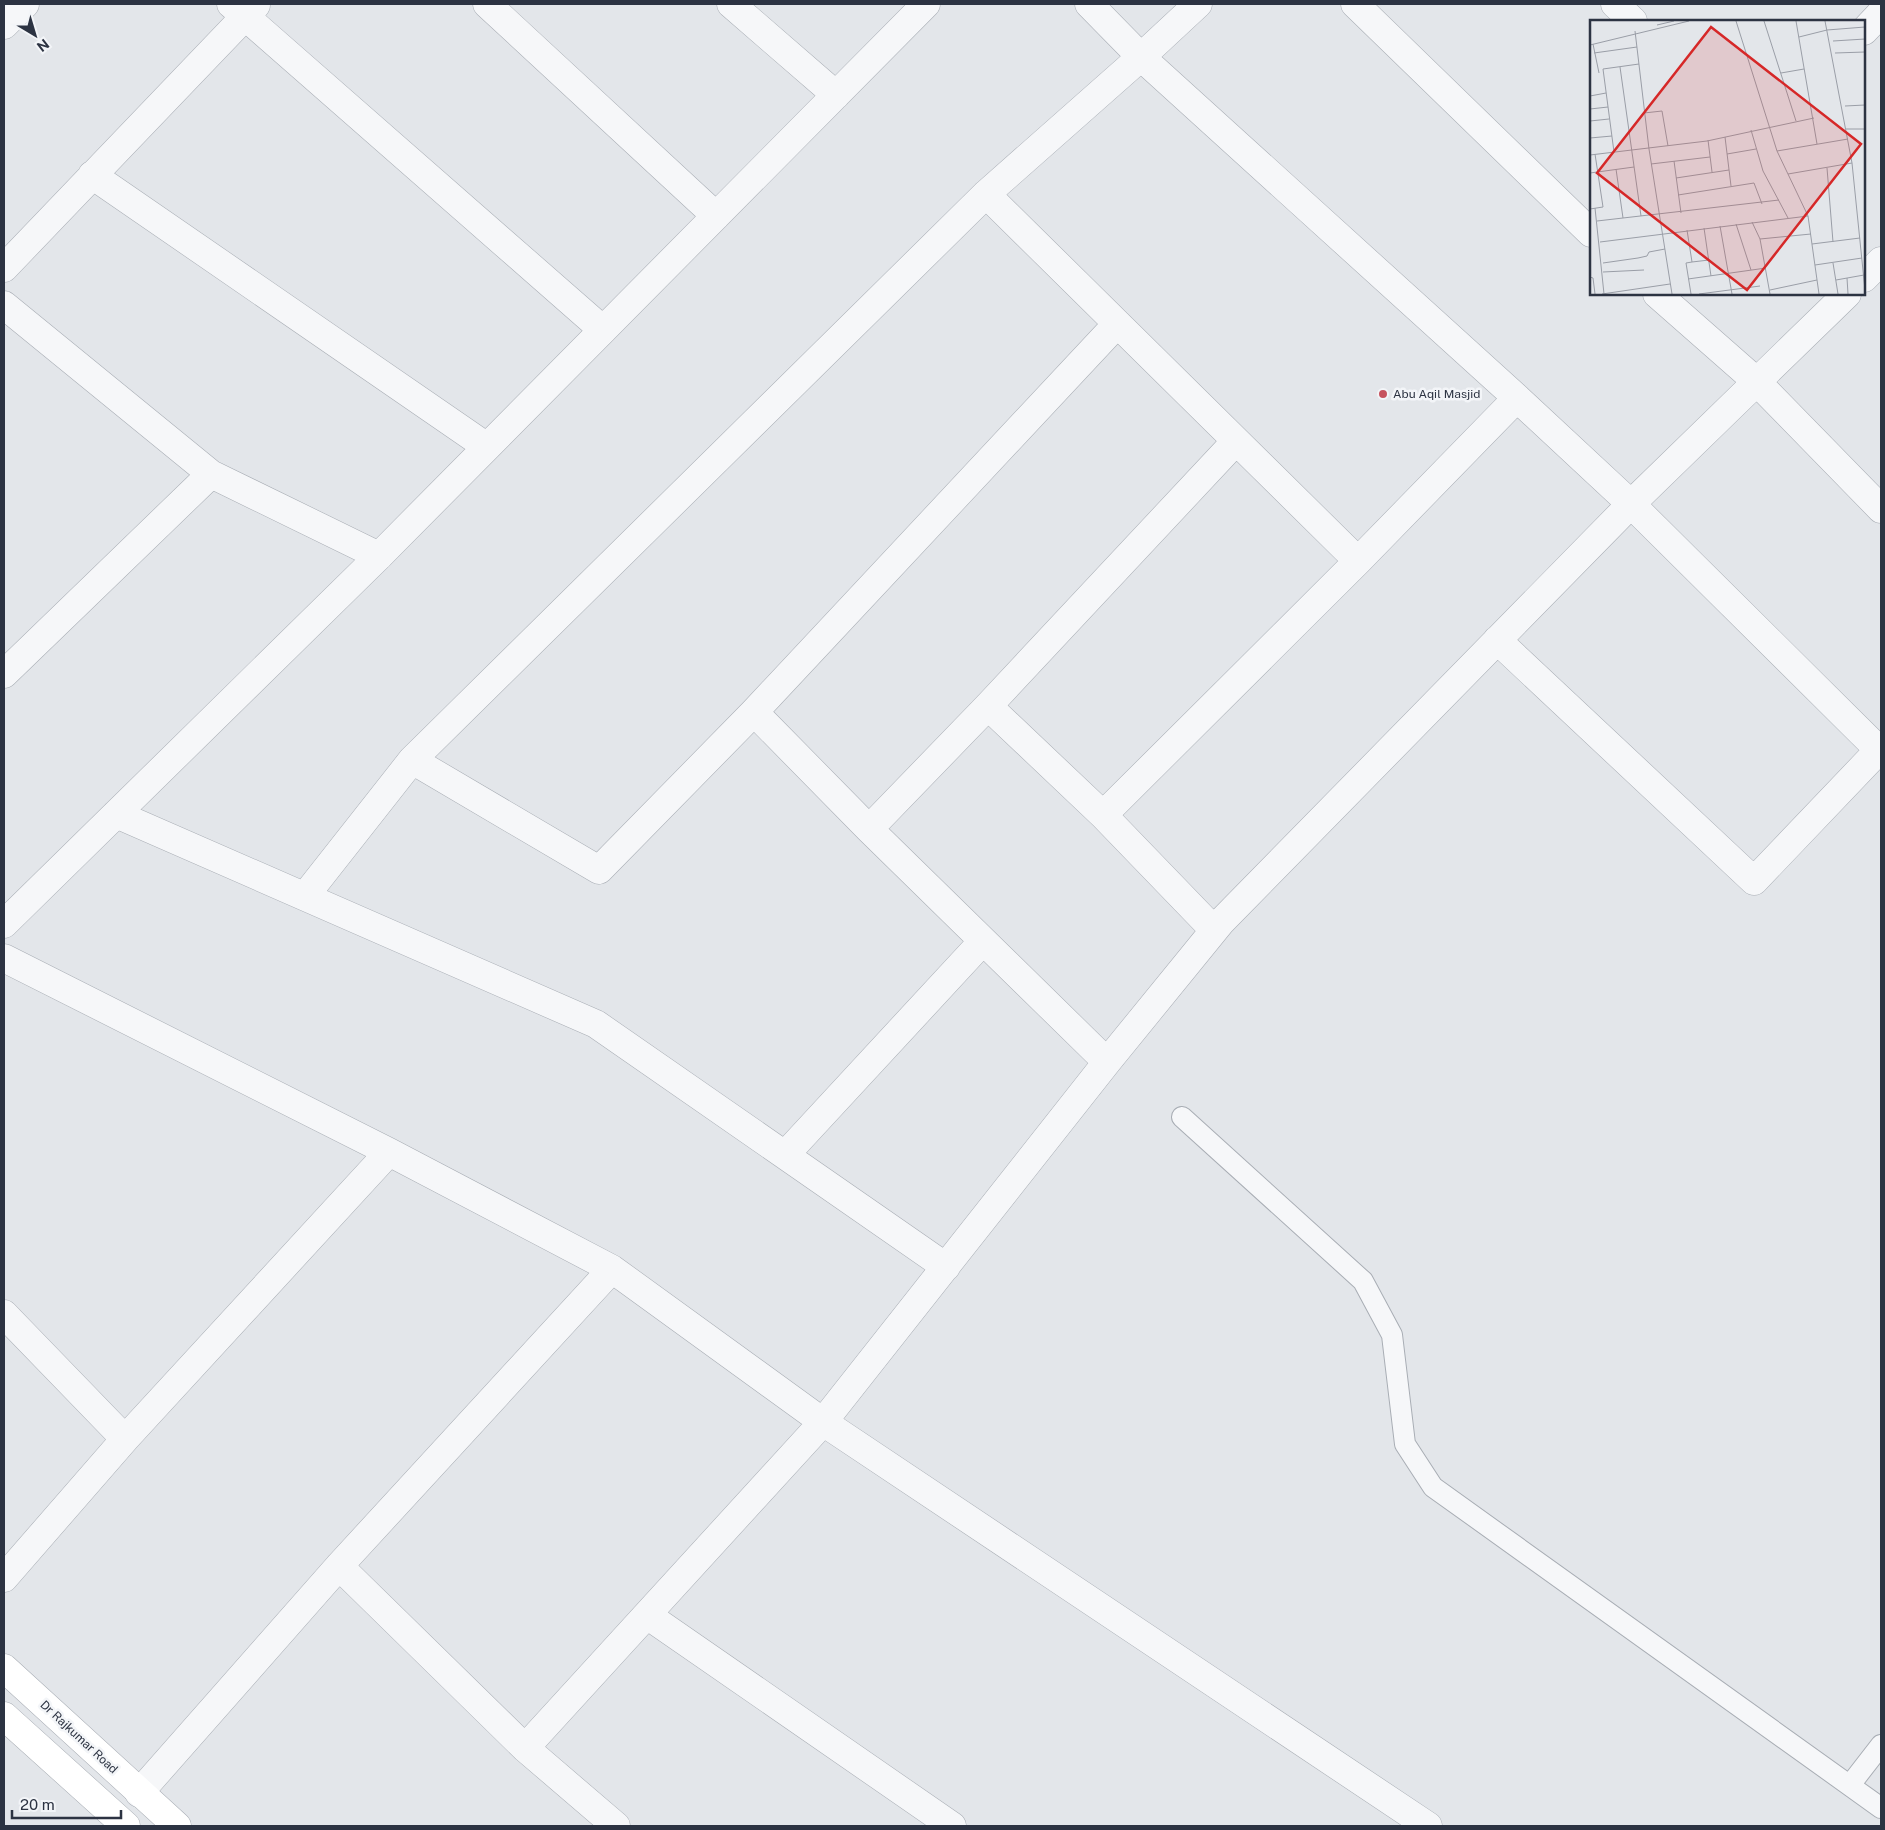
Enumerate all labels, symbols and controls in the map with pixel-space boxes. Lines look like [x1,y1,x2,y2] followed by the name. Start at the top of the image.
[10,10,60,60] north arrow
[1590,20,1865,295] inset map
[34,36,52,55] text: N
[1393,387,1480,401] place label: Abu Aqil Masjid
[1377,388,1389,400] marker: Abu Aqil Masjid
[37,1698,121,1776] street label: Dr Rajkumar Road
[12,1788,121,1820] scale bar
[20,1796,55,1813] text: 20 m

